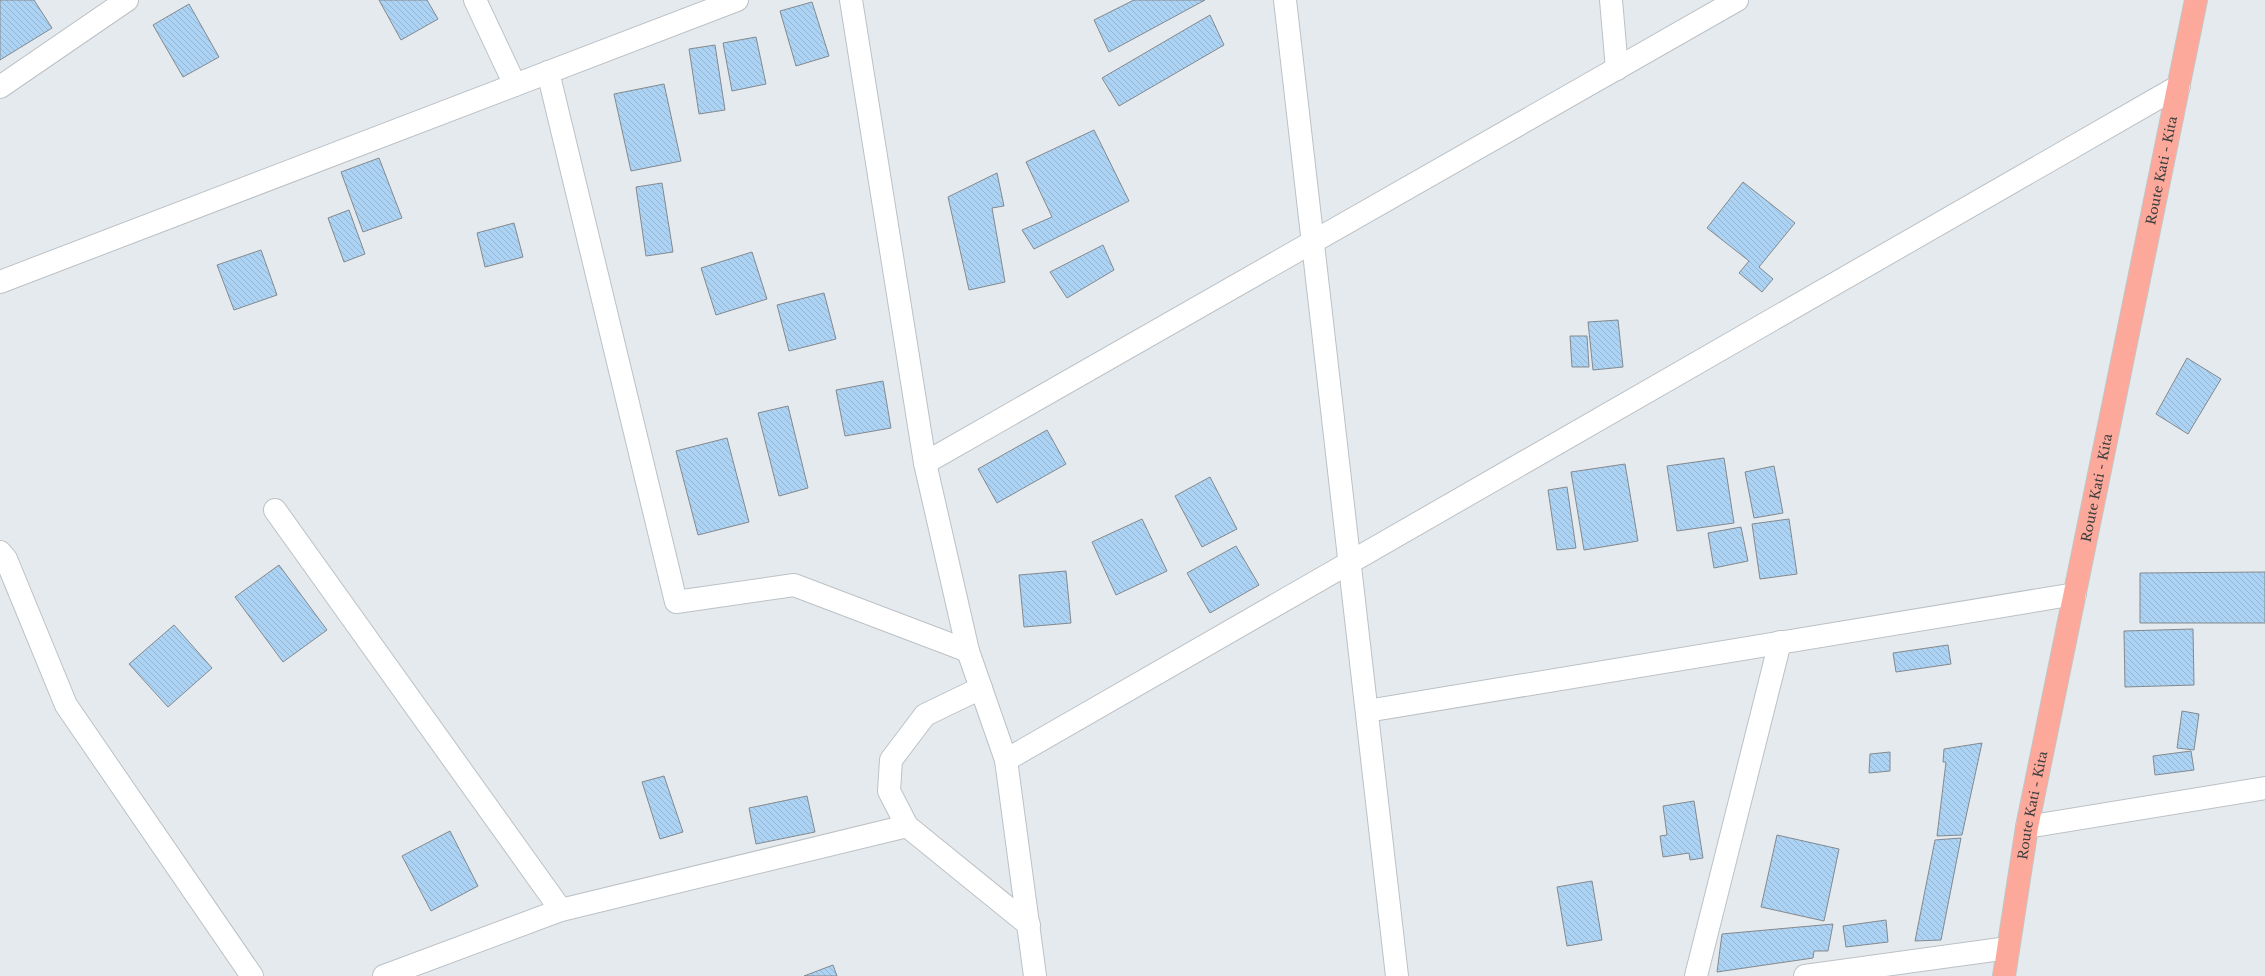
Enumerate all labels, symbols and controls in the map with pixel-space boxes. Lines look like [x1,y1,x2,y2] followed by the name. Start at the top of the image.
[2142,114,2181,226] street label: Route Kati - Kita
[2077,431,2116,544] street label: Route Kati - Kita
[2014,749,2051,861] street label: Route Kati - Kita

